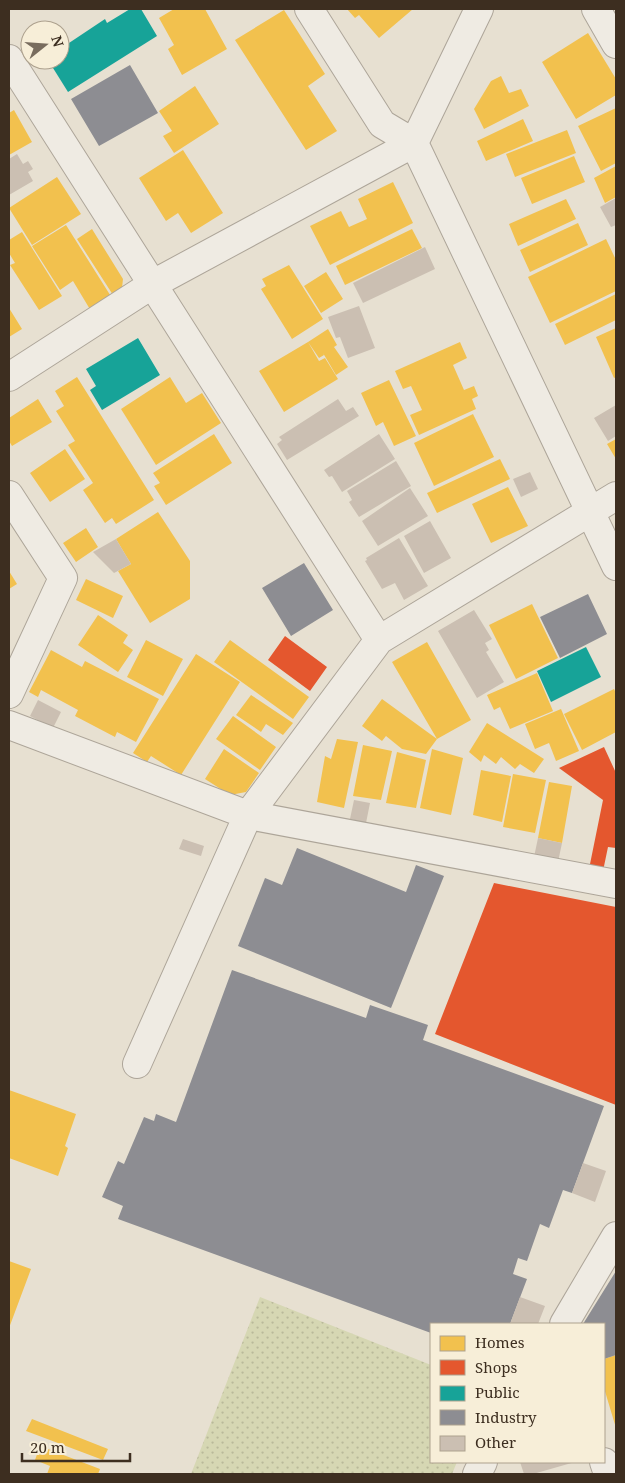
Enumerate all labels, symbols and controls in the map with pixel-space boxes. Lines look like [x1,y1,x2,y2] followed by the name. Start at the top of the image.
[20,20,70,70] north arrow
[47,33,69,49] text: N
[430,1323,605,1463] legend
[475,1332,525,1352] text: Homes
[475,1357,518,1377] text: Shops
[475,1382,520,1402] text: Public
[475,1407,537,1427] text: Industry
[22,1430,130,1462] scale bar
[475,1432,516,1452] text: Other
[30,1437,65,1457] text: 20 m

